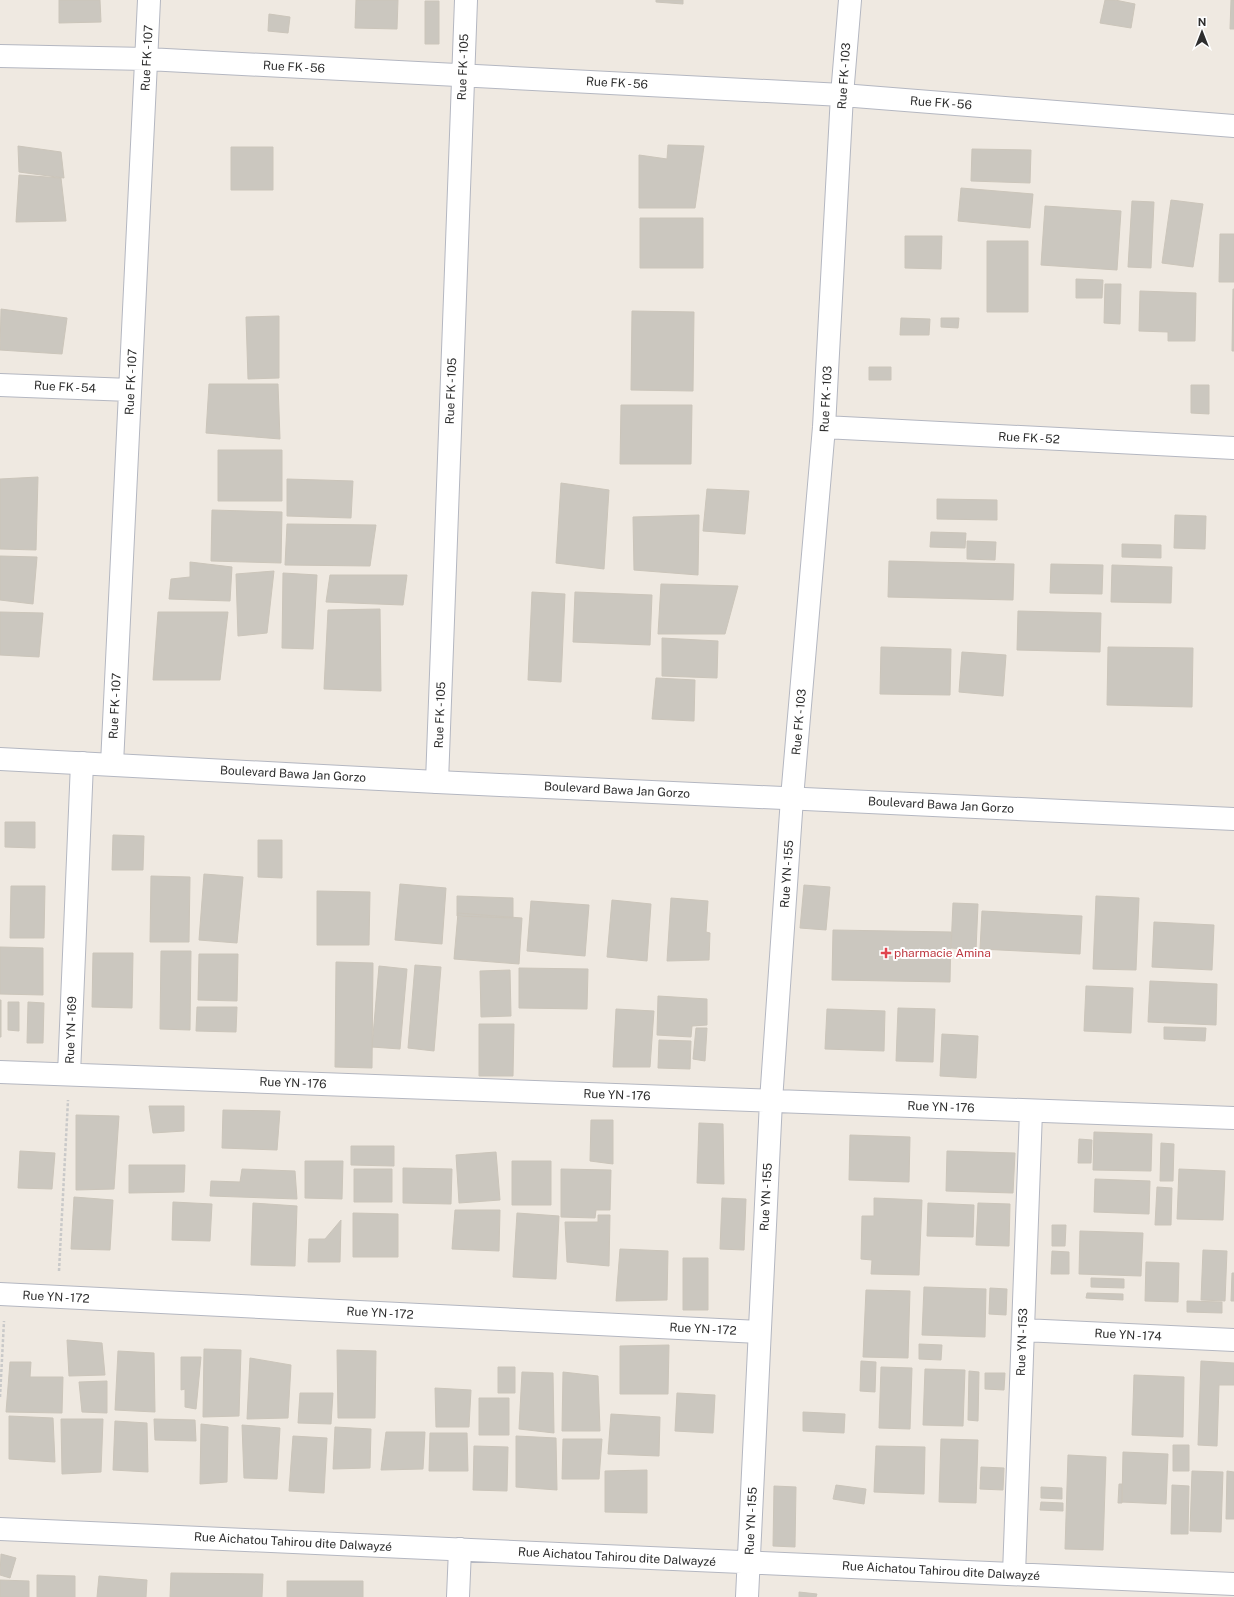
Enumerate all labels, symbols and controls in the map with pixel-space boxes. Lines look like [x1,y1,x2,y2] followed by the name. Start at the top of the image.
[1182,12,1222,52] north arrow
[1198,16,1206,28] text: N
[138,25,156,91] street label: Rue FK - 107
[455,33,471,101] street label: Rue FK - 105
[835,42,853,110] street label: Rue FK - 103
[263,58,325,76] street label: Rue FK - 56
[586,74,648,92] street label: Rue FK - 56
[910,94,972,112] street label: Rue FK - 56
[122,349,140,415] street label: Rue FK - 107
[443,357,459,425] street label: Rue FK - 105
[817,365,835,433] street label: Rue FK - 103
[34,378,97,396] street label: Rue FK - 54
[998,429,1060,447] street label: Rue FK - 52
[106,673,124,739] street label: Rue FK - 107
[432,681,448,749] street label: Rue FK - 105
[789,688,809,756] street label: Rue FK - 103
[220,763,367,785] street label: Boulevard Bawa Jan Gorzo
[544,779,691,801] street label: Boulevard Bawa Jan Gorzo
[868,794,1015,816] street label: Boulevard Bawa Jan Gorzo
[778,839,796,909] street label: Rue YN - 155
[894,946,991,960] place label: pharmacie Amina
[881,948,891,958] marker: pharmacie Amina
[63,996,79,1064] street label: Rue YN - 169
[259,1075,327,1091] street label: Rue YN - 176
[583,1087,651,1103] street label: Rue YN - 176
[907,1099,975,1115] street label: Rue YN - 176
[757,1162,775,1231] street label: Rue YN - 155
[22,1288,90,1306] street label: Rue YN - 172
[346,1304,414,1322] street label: Rue YN - 172
[1014,1308,1030,1376] street label: Rue YN - 153
[669,1320,737,1338] street label: Rue YN - 172
[1094,1326,1162,1344] street label: Rue YN - 174
[742,1486,760,1555] street label: Rue YN - 155
[194,1530,393,1554] street label: Rue Aichatou Tahirou dite Dalwayzé
[518,1545,717,1569] street label: Rue Aichatou Tahirou dite Dalwayzé
[842,1559,1041,1583] street label: Rue Aichatou Tahirou dite Dalwayzé

